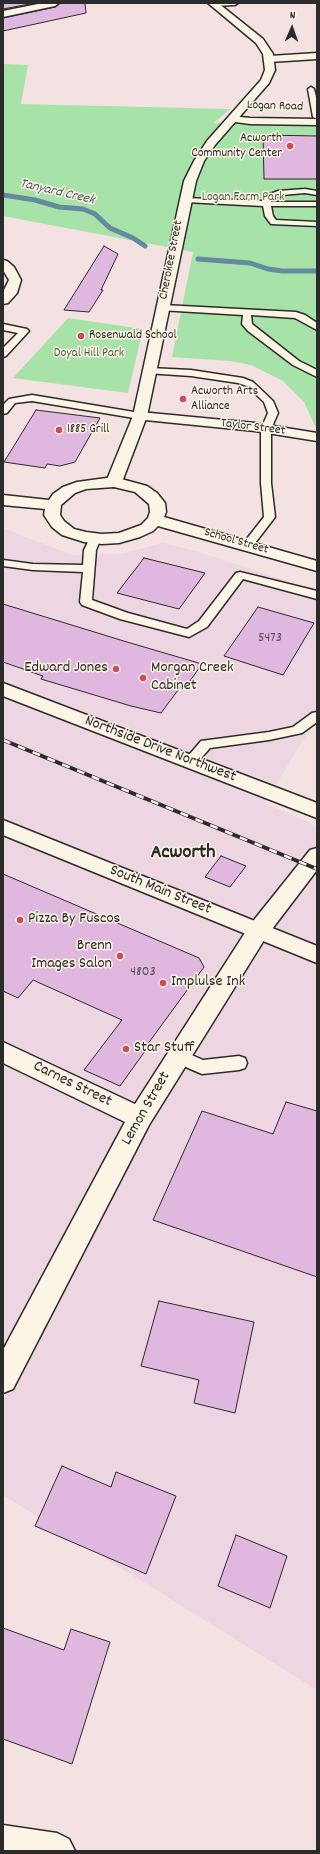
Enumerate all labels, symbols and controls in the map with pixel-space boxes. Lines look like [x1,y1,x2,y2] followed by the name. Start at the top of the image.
[272,8,312,48] north arrow
[289,8,295,24] text: N
[247,98,303,116] street label: Logan Road
[191,131,282,162] place label: Acworth Community Center
[285,141,295,151] marker: Acworth Community Center
[18,176,96,210] water label: Tanyard Creek
[202,190,284,206] park label: Logan Farm Park
[157,219,187,301] street label: Cherokee Street
[89,328,177,344] place label: Rosenwald School
[76,331,86,341] marker: Rosenwald School
[54,346,124,362] park label: Doyal Hill Park
[191,384,258,415] place label: Acworth Arts Alliance
[178,394,188,404] marker: Acworth Arts Alliance
[220,416,286,440] street label: Taylor Street
[67,422,109,438] place label: 1885 Grill
[54,425,64,435] marker: 1885 Grill
[202,525,270,559] street label: School Street
[258,631,282,647] house number: 5473
[24,659,108,679] place label: Edward Jones
[151,659,233,697] place label: Morgan Creek Cabinet
[111,664,121,674] marker: Edward Jones
[138,673,148,683] marker: Morgan Creek Cabinet
[82,712,238,788] street label: Northside Drive Northwest
[151,842,215,866] district label: Acworth
[106,862,214,920] street label: South Main Street
[28,910,120,930] place label: Pizza By Fuscos
[15,915,25,925] marker: Pizza By Fuscos
[31,937,112,975] place label: Brenn Images Salon
[115,951,125,961] marker: Brenn Images Salon
[130,965,156,981] house number: 4803
[171,973,245,993] place label: Implulse Ink
[158,978,168,988] marker: Implulse Ink
[134,1039,195,1059] place label: Star Stuff
[121,1044,131,1054] marker: Star Stuff
[30,1058,114,1112] street label: Carnes Street
[118,1069,176,1149] street label: Lemon Street

